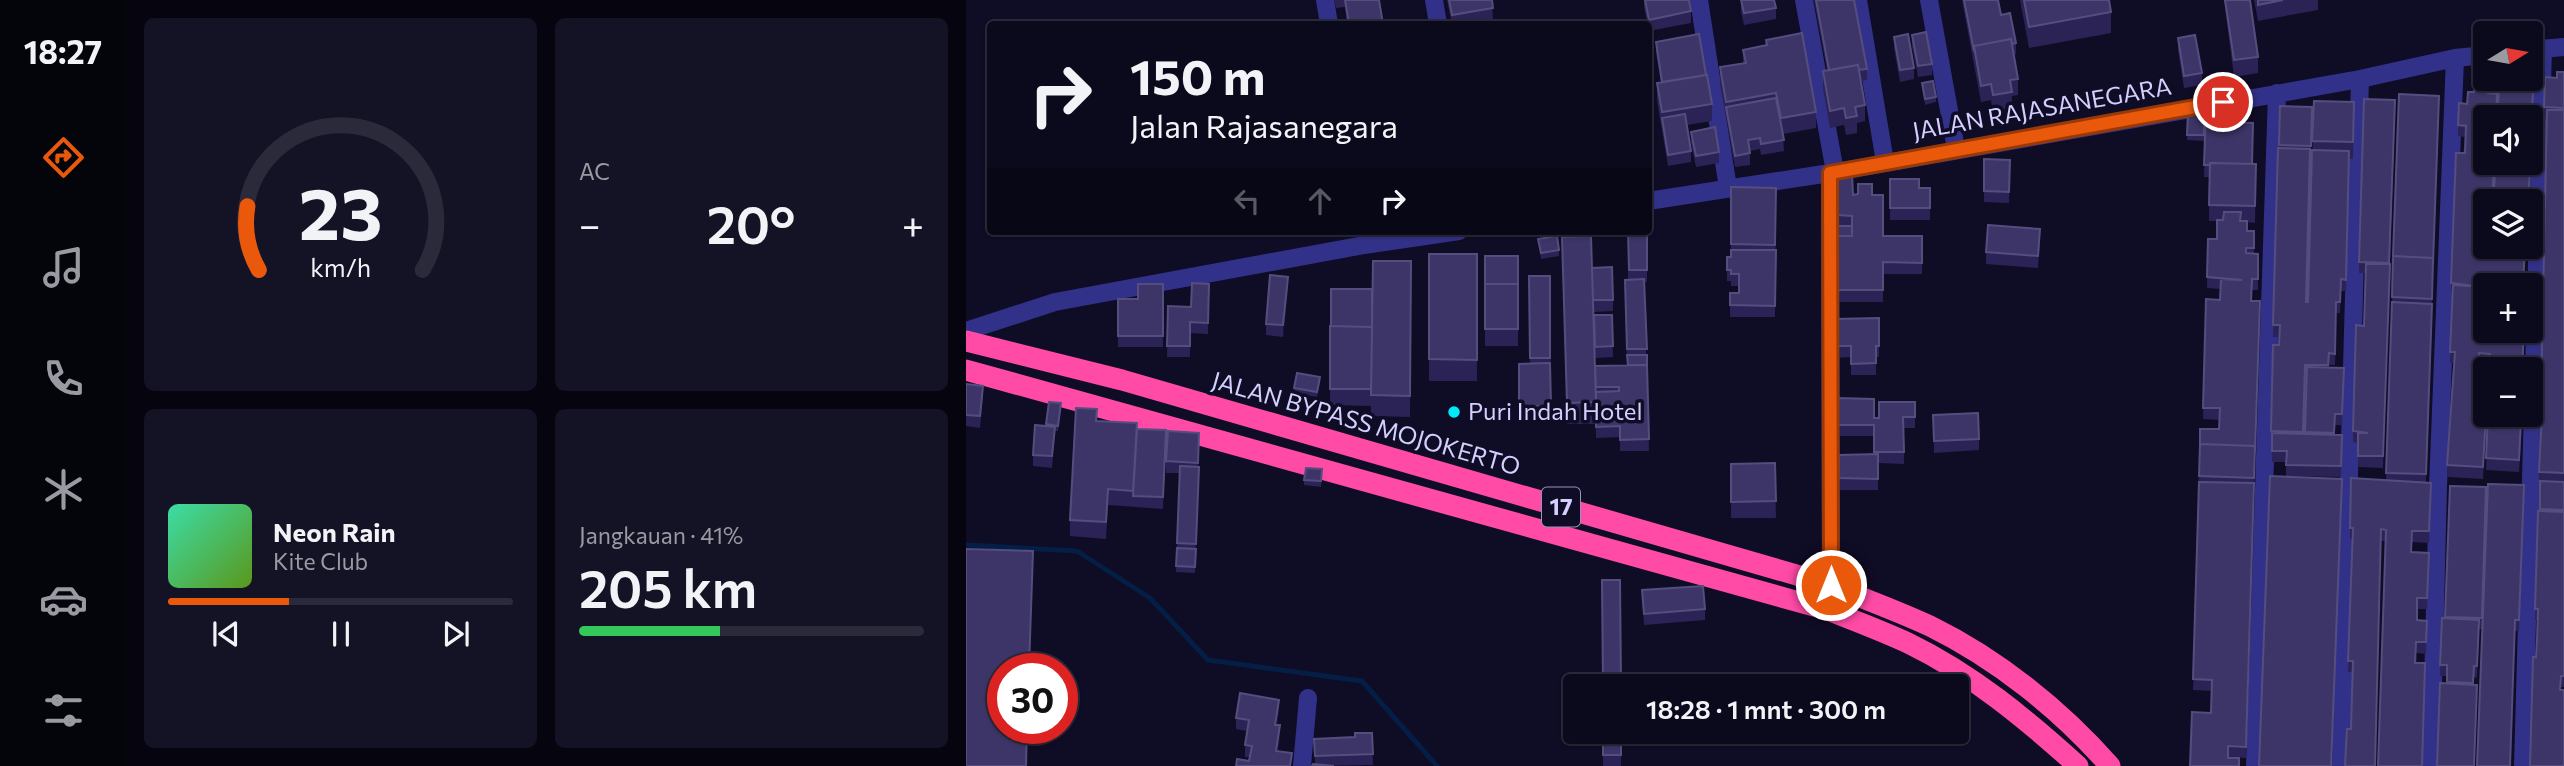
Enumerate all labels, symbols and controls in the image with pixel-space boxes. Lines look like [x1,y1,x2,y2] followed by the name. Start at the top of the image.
[2473,21,2543,91] north arrow
[2473,21,2543,427] map controls
[24,31,102,71] text: 18:27
[1130,45,1265,105] text: 150 m
[1015,49,1106,140] icon: right
[1910,70,2174,145] street label: JALAN RAJASANEGARA
[2193,72,2253,132] pin
[2204,83,2242,121] icon: arrive
[1130,105,1398,145] text: Jalan Rajasanegara
[2473,105,2543,175] button: sound
[39,133,88,182] icon: directions
[579,157,610,185] text: AC
[299,167,382,256] text: 23
[1228,182,1266,220] icon: left
[1301,182,1339,220] icon: ahead
[1374,182,1412,220] icon: right
[2473,189,2543,259] button: layers
[707,191,796,255] text: 20°
[579,200,601,247] text: −
[902,200,924,247] text: +
[39,243,88,292] icon: music
[310,252,371,282] text: km/h
[2473,273,2543,343] button: +
[39,354,88,403] icon: phone
[2473,357,2543,427] button: −
[1209,365,1524,481] street label: JALAN BYPASS MOJOKERTO
[1468,396,1643,425] place label: Puri Indah Hotel
[1446,404,1462,420] marker: Puri Indah Hotel
[39,465,88,514] icon: climate
[1542,488,1580,526] road number: 17
[273,516,396,547] text: Neon Rain
[579,521,743,549] text: Jangkauan · 41%
[273,547,368,575] text: Kite Club
[1794,548,1868,622] position arrow
[579,555,757,619] text: 205 km
[39,575,88,624] icon: car
[207,615,245,653] icon: previous
[322,615,360,653] icon: pause
[437,615,475,653] icon: next
[987,653,1078,744] speed limit sign: 30
[39,686,88,735] icon: filters
[1646,693,1886,724] text: 18:28 · 1 mnt · 300 m

